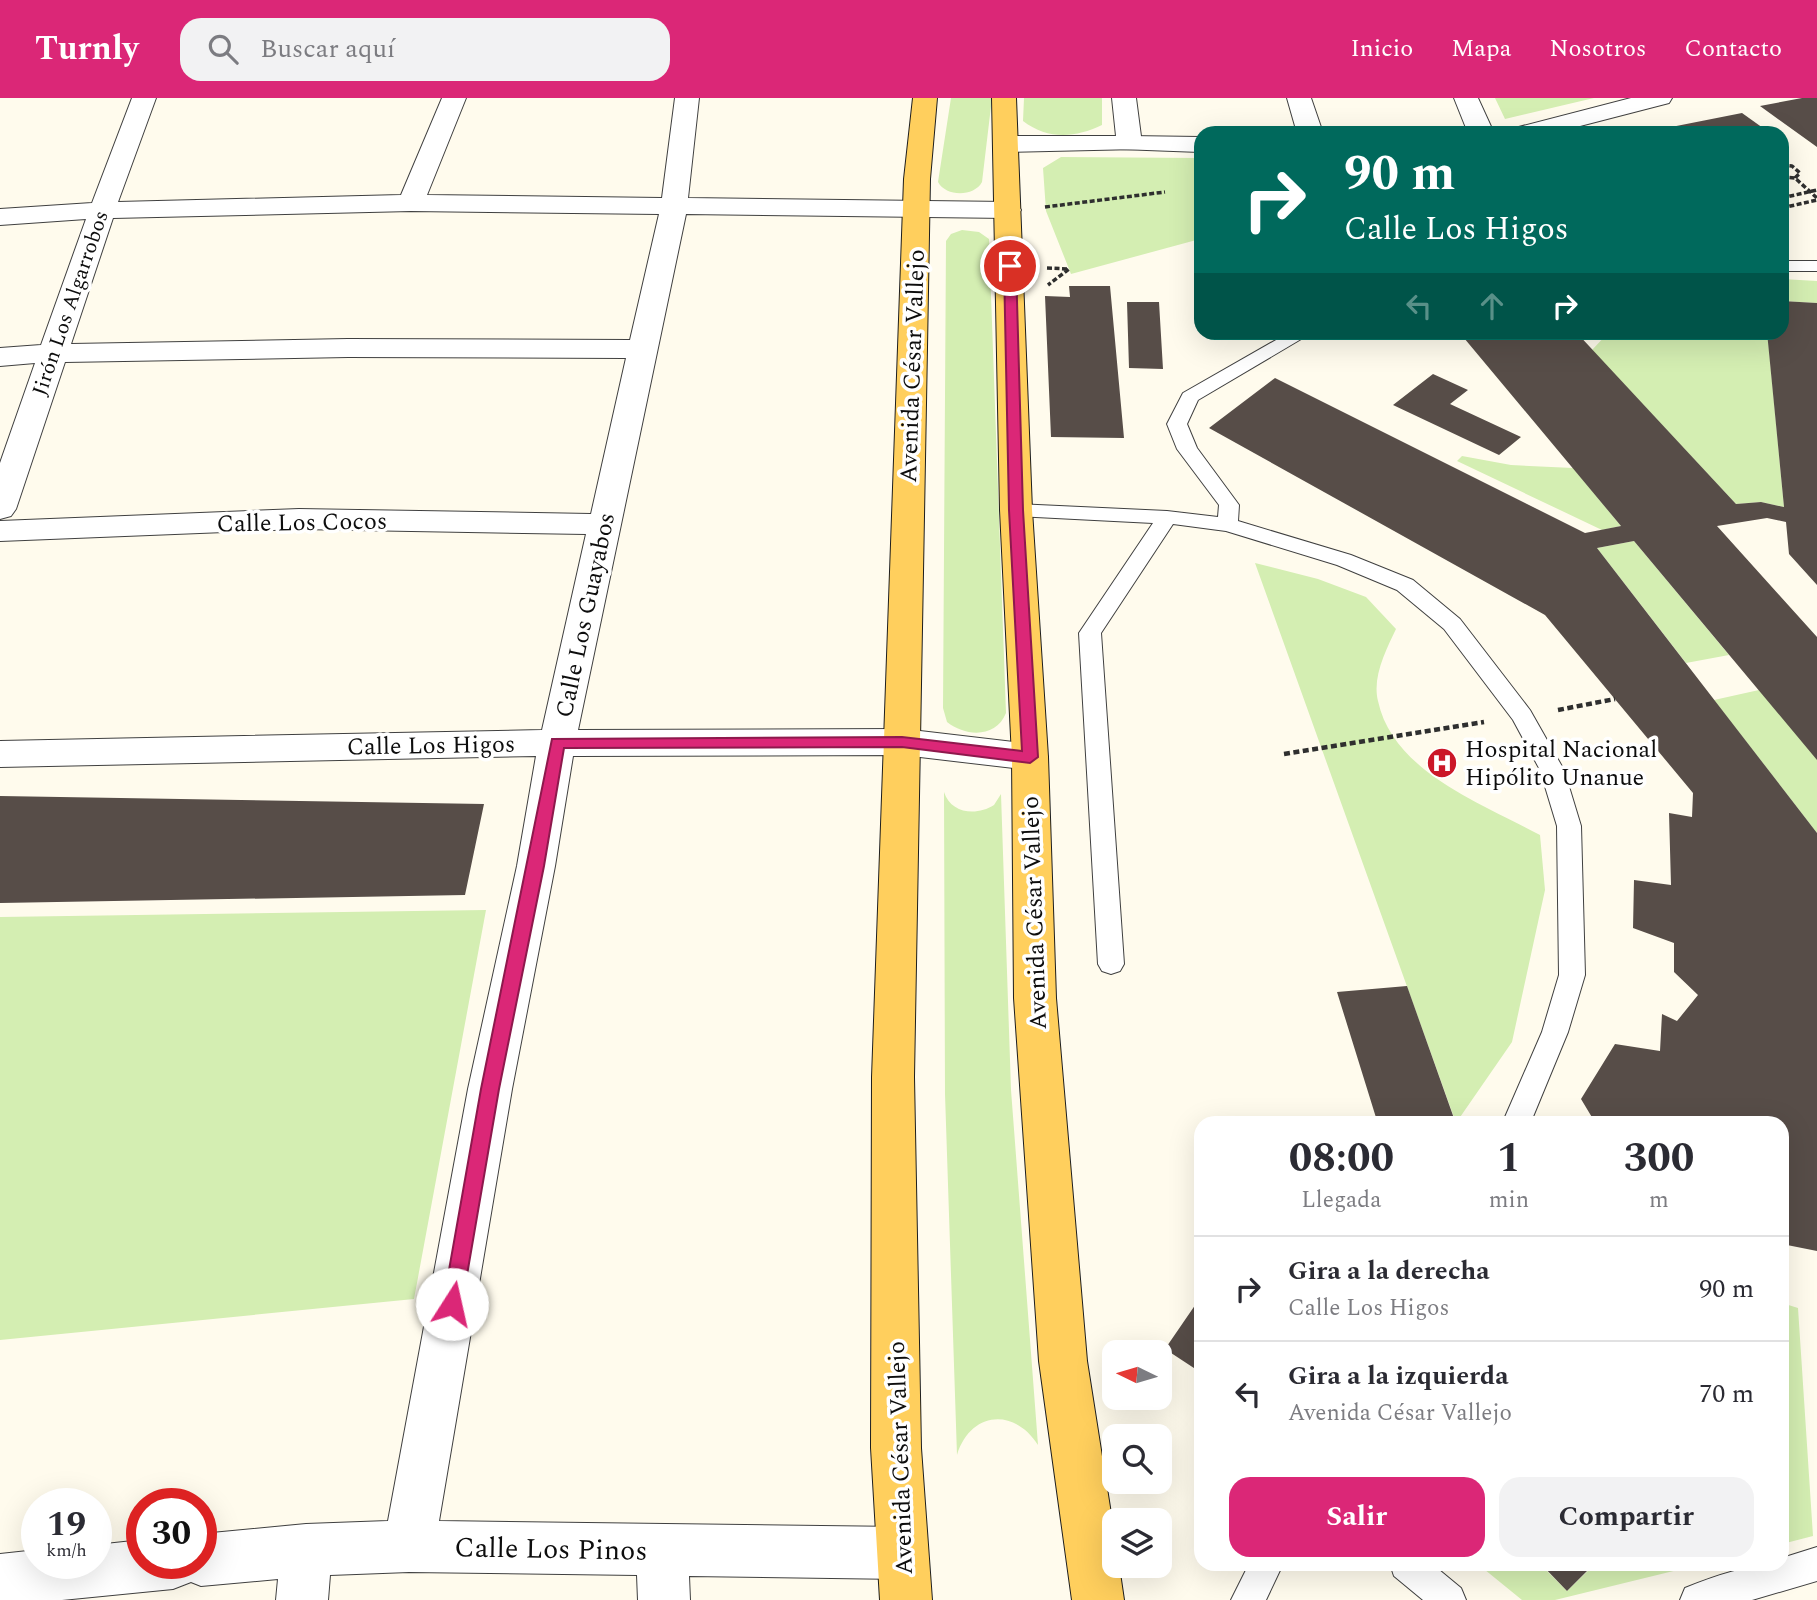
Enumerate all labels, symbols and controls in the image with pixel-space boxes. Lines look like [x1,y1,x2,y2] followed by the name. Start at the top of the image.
[180,18,670,81] search box
[35,24,138,74] text: Turnly
[260,29,395,69] text: Buscar aquí
[204,30,242,68] icon: search
[1350,31,1413,67] text: Inicio
[1451,31,1511,67] text: Mapa
[1549,31,1646,67] text: Nosotros
[1684,31,1782,67] text: Contacto
[1344,137,1455,212] text: 90 m
[1229,154,1320,245] icon: right
[1344,205,1569,254] text: Calle Los Higos
[24,206,118,400] street label: Jirón Los Algarrobos
[980,236,1040,296] pin
[991,247,1029,285] icon: arrive
[891,249,935,483] street label: Avenida César Vallejo
[1400,287,1438,325] icon: left
[1473,287,1511,325] icon: ahead
[1546,287,1584,325] icon: right
[216,504,388,542] street label: Calle Los Cocos
[547,509,625,721] street label: Calle Los Guayabos
[347,727,516,765] street label: Calle Los Higos
[1465,732,1657,796] place label: Hospital Nacional Hipólito Unanue
[1425,746,1459,780] hospital icon: Hospital Nacional Hipólito Unanue
[1013,796,1057,1030] street label: Avenida César Vallejo
[1289,1127,1394,1190] text: 08:00
[1497,1127,1521,1190] text: 1
[1624,1127,1694,1190] text: 300
[1301,1183,1381,1218] text: Llegada
[1489,1183,1529,1218] text: min
[1649,1183,1669,1218] text: m
[1288,1251,1490,1291] text: Gira a la derecha
[415,1267,489,1341] position arrow
[1699,1269,1754,1309] text: 90 m
[1229,1270,1267,1308] icon: right
[1288,1291,1449,1326] text: Calle Los Higos
[1102,1340,1172,1410] north arrow
[1102,1340,1172,1578] map controls
[879,1341,923,1575] street label: Avenida César Vallejo
[1288,1356,1509,1396] text: Gira a la izquierda
[1699,1374,1754,1414] text: 70 m
[1229,1375,1267,1413] icon: left
[1288,1396,1512,1431] text: Avenida César Vallejo
[1102,1424,1172,1494] button: search
[1229,1477,1485,1557] button: Salir
[1499,1477,1754,1557] button: Compartir
[126,1488,217,1579] speed limit sign: 30
[47,1498,86,1551] text: 19
[1102,1508,1172,1578] button: layers
[454,1526,648,1573] street label: Calle Los Pinos
[46,1537,87,1564] text: km/h

